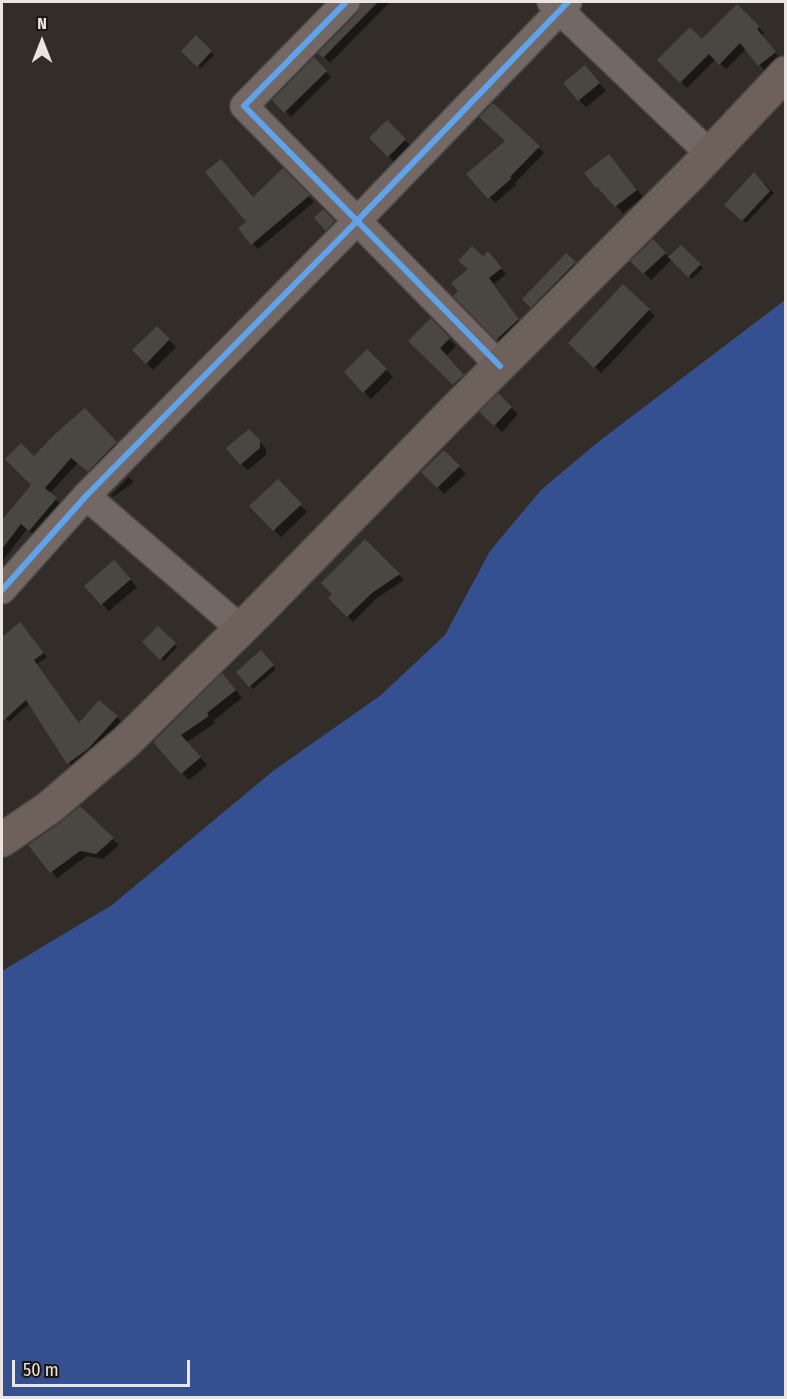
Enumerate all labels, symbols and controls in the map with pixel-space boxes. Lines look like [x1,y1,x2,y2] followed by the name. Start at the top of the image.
[12,12,72,72] north arrow
[37,14,47,33] text: N
[15,1348,194,1386] scale bar
[23,1359,59,1381] text: 50 m

